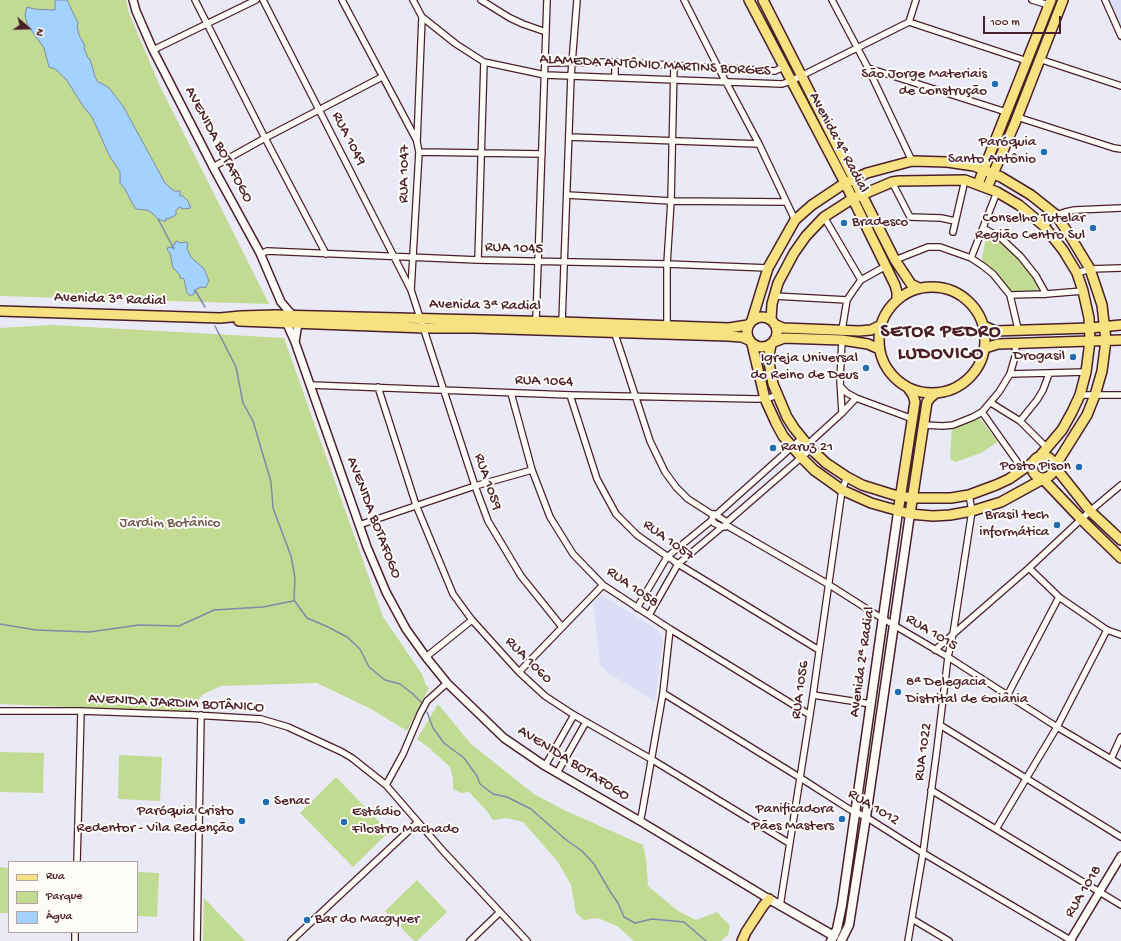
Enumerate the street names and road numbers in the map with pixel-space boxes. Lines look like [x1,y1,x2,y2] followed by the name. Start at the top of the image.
[539,51,771,81] street label: ALAMEDA ANTÔNIO MARTINS BORGES
[180,84,256,206] street label: AVENIDA BOTAFOGO
[804,90,872,196] street label: Avenida 4ª Radial
[327,109,369,169] street label: RUA 1049
[395,145,415,203] street label: RUA 1047
[484,239,544,259] street label: RUA 1045
[54,289,166,311] street label: Avenida 3ª Radial
[429,296,541,316] street label: Avenida 3ª Radial
[515,372,573,392] street label: RUA 1064
[469,451,505,513] street label: RUA 1059
[342,455,404,581] street label: AVENIDA BOTAFOGO
[639,516,697,566] street label: RUA 1057
[602,564,662,612] street label: RUA 1058
[846,606,880,718] street label: Avenida 2ª Radial
[902,610,960,656] street label: RUA 1015
[501,634,555,688] street label: RUA 1060
[788,660,814,720] street label: RUA 1056
[88,690,264,718] street label: AVENIDA JARDIM BOTÂNICO
[514,722,632,806] street label: AVENIDA BOTAFOGO
[911,722,937,782] street label: RUA 1022
[844,786,902,830] street label: RUA 1012
[1061,863,1107,921] street label: RUA 1018

